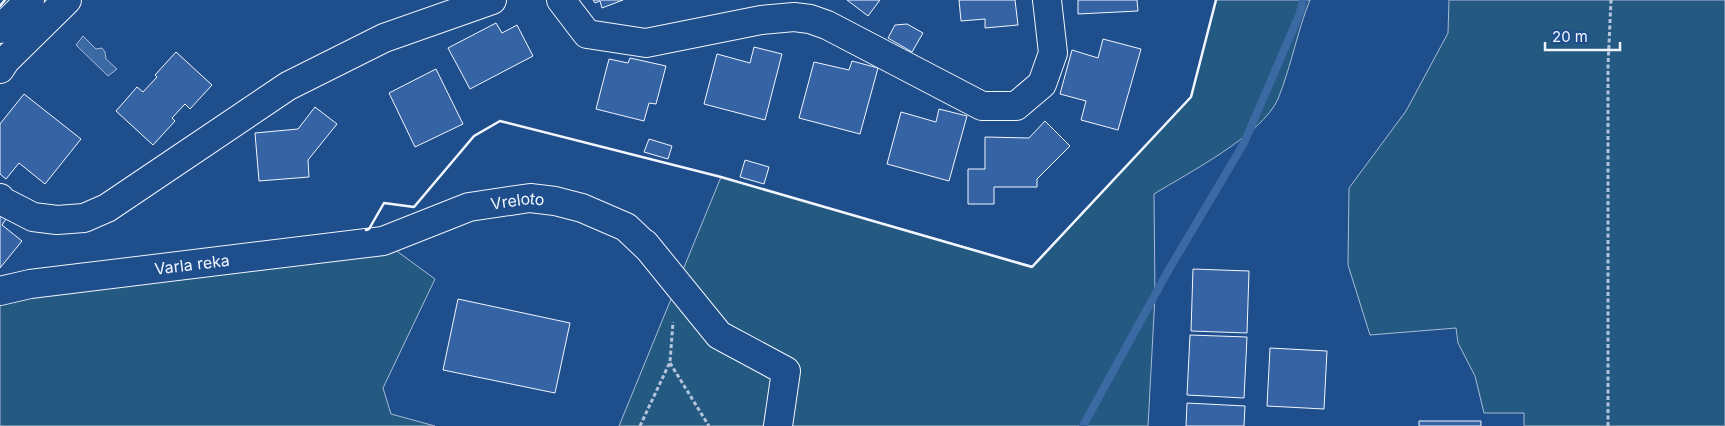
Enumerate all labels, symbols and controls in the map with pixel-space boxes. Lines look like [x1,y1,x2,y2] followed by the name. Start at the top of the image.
[1545,20,1620,52] scale bar
[1552,27,1588,46] text: 20 m
[489,188,546,214] street label: Vreloto
[153,250,231,279] street label: Varla reka

